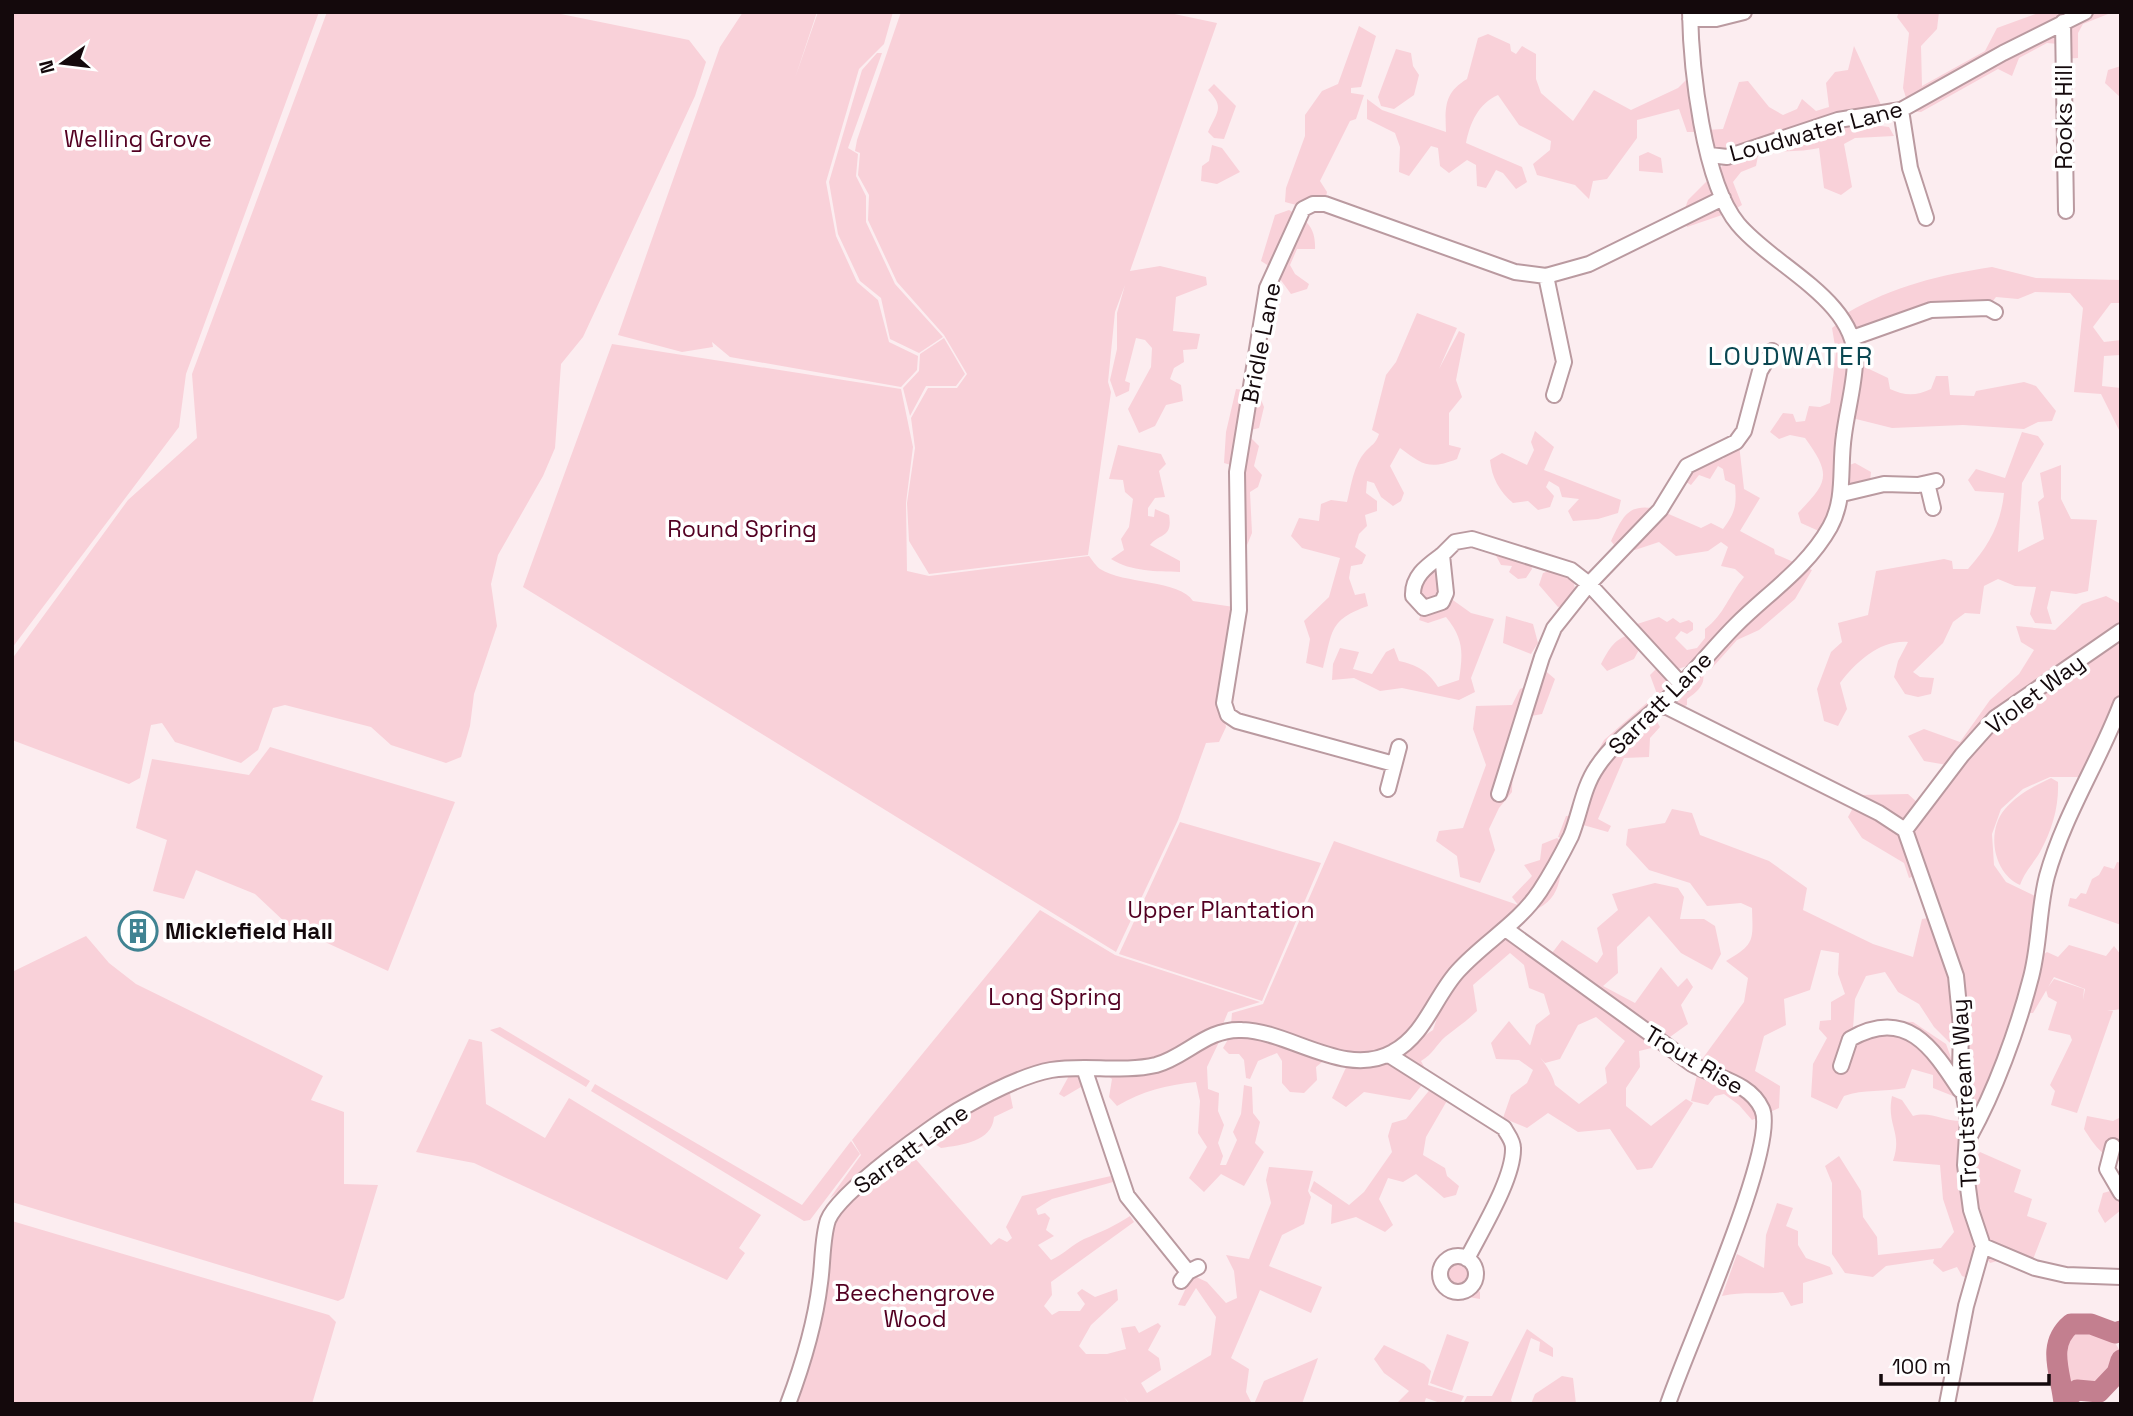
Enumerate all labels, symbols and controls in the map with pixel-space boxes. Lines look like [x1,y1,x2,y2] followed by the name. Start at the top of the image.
[28,28,98,98] north arrow
[33,58,61,76] text: N
[2049,64,2079,170] street label: Rooks Hill
[1726,93,1906,169] street label: Loudwater Lane
[64,124,212,154] park label: Welling Grove
[1235,280,1287,406] street label: Bridle Lane
[1708,339,1874,373] district label: LOUDWATER
[667,514,817,544] park label: Round Spring
[1602,645,1718,761] street label: Sarratt Lane
[1980,647,2090,741] street label: Violet Way
[1127,895,1315,925] park label: Upper Plantation
[117,910,159,952] building icon: Micklefield Hall
[165,916,333,946] place label: Micklefield Hall
[988,982,1122,1012] park label: Long Spring
[1944,998,1984,1188] street label: Troutstream Way
[1639,1019,1749,1101] street label: Trout Rise
[848,1097,974,1201] street label: Sarratt Lane
[835,1278,995,1334] park label: Beechengrove Wood
[1881,1342,2049,1386] scale bar
[1892,1353,1951,1380] text: 100 m

